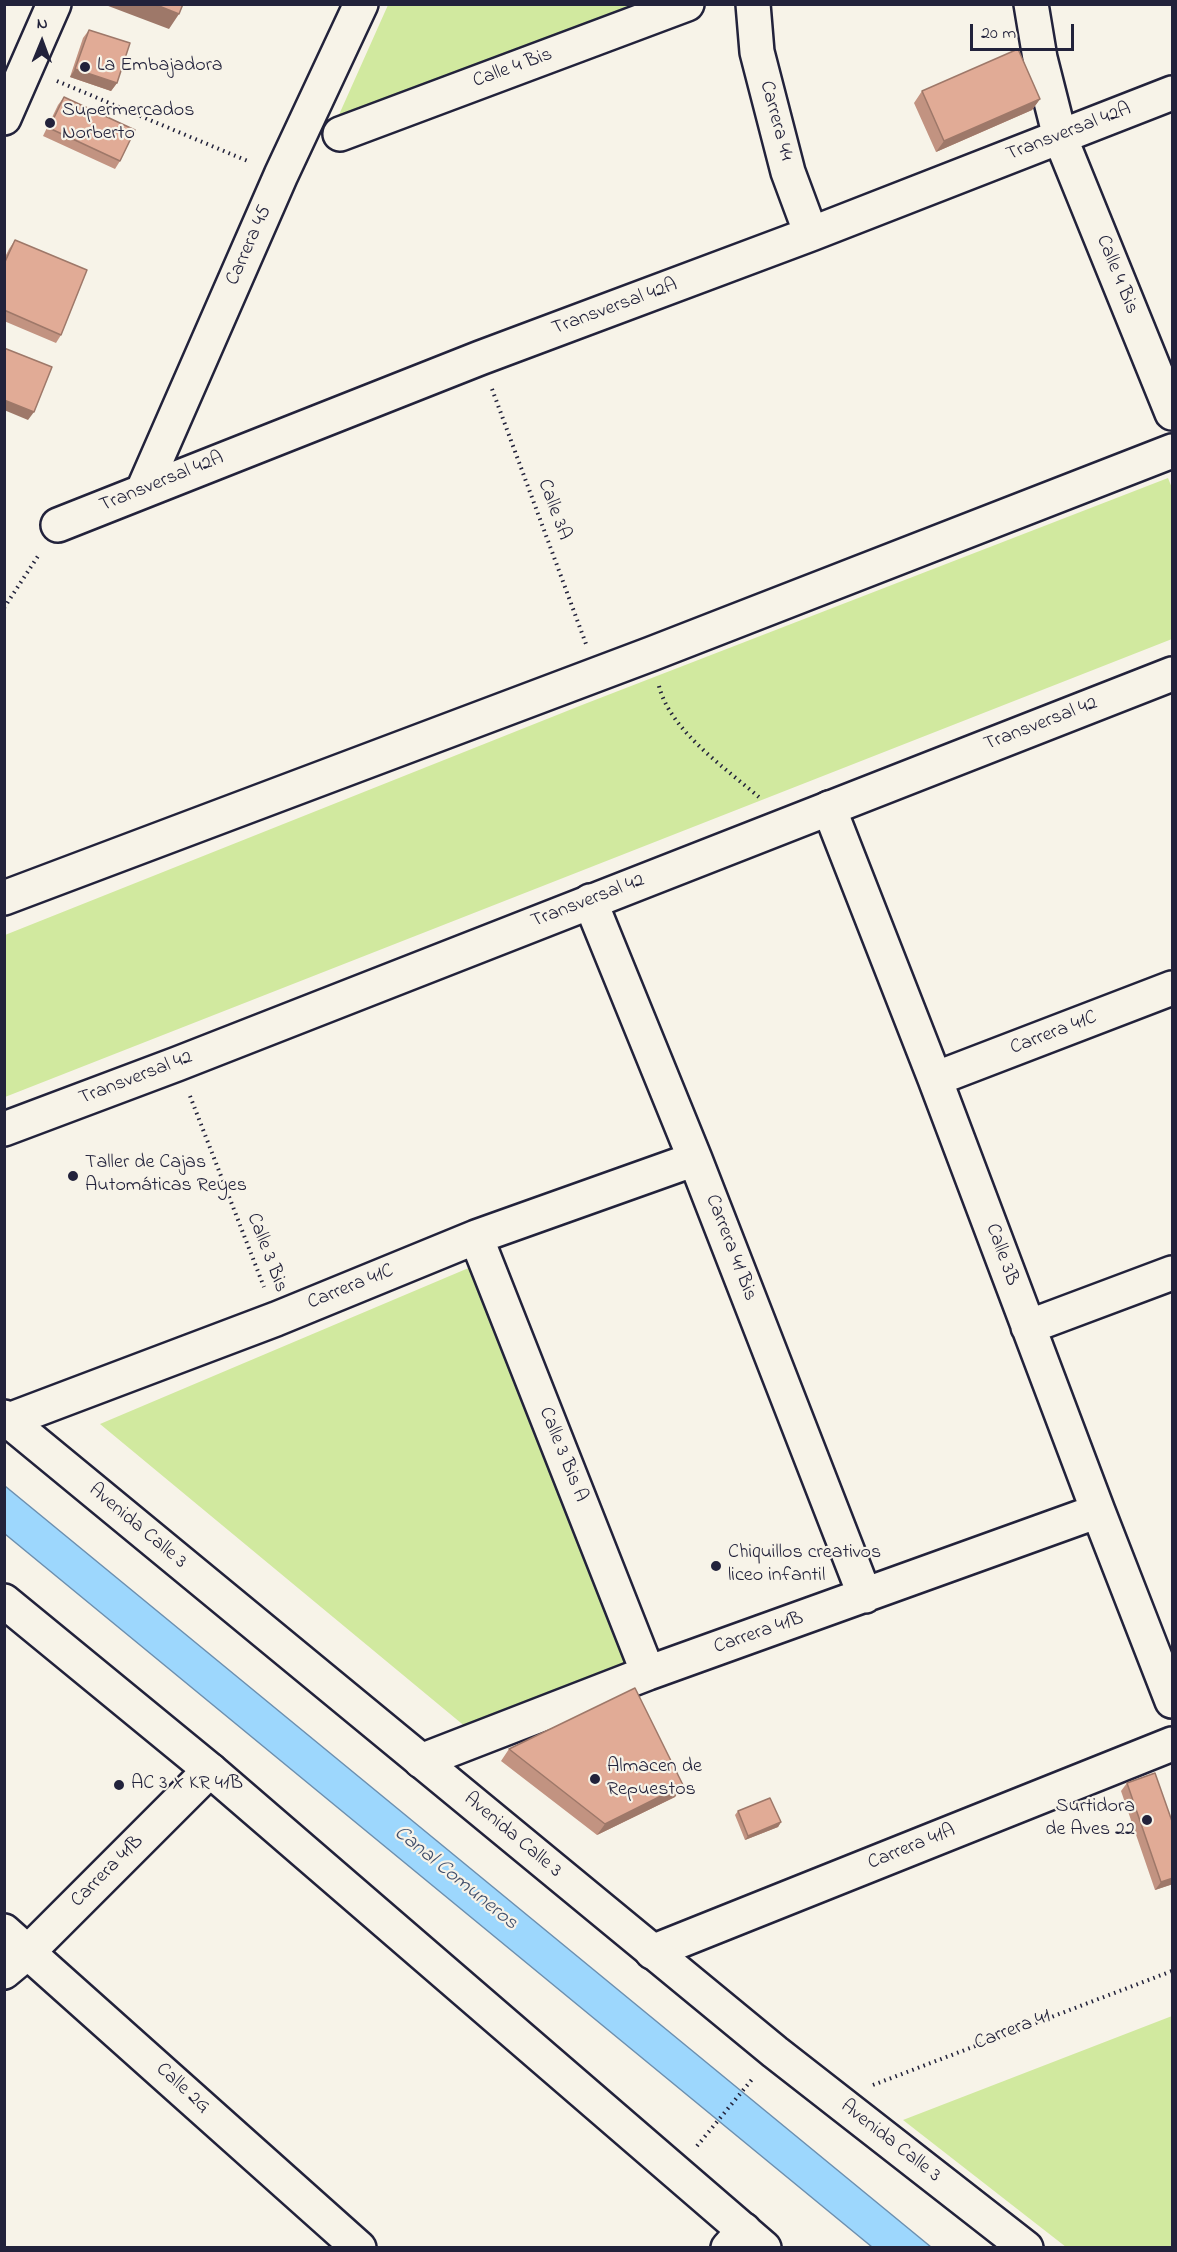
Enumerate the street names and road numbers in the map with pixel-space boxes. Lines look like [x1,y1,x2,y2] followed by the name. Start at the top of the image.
[470,44,556,94] street label: Calle 4 Bis
[753,78,797,164] street label: Carrera 44
[1003,98,1135,168] street label: Transversal 42A
[222,202,278,290] street label: Carrera 45
[1089,232,1143,318] street label: Calle 4 Bis
[549,274,681,342] street label: Transversal 42A
[96,447,228,519] street label: Transversal 42A
[531,476,575,544] street label: Calle 3A
[981,692,1101,758] street label: Transversal 42
[528,869,648,935] street label: Transversal 42
[1007,1007,1101,1061] street label: Carrera 41C
[76,1046,196,1112] street label: Transversal 42
[699,1191,761,1305] street label: Carrera 41 Bis
[240,1210,292,1296] street label: Calle 3 Bis
[979,1221,1023,1289] street label: Calle 3B
[304,1260,398,1316] street label: Carrera 41C
[532,1404,592,1506] street label: Calle 3 Bis A
[83,1479,191,1575] street label: Avenida Calle 3
[711,1607,807,1661] street label: Carrera 41B
[458,1788,566,1884] street label: Avenida Calle 3
[865,1820,959,1876] street label: Carrera 41A
[67,1831,149,1913] street label: Carrera 41B
[971,2006,1055,2056] street label: Carrera 41
[150,2058,214,2120] street label: Calle 2G
[835,2095,945,2189] street label: Avenida Calle 3

